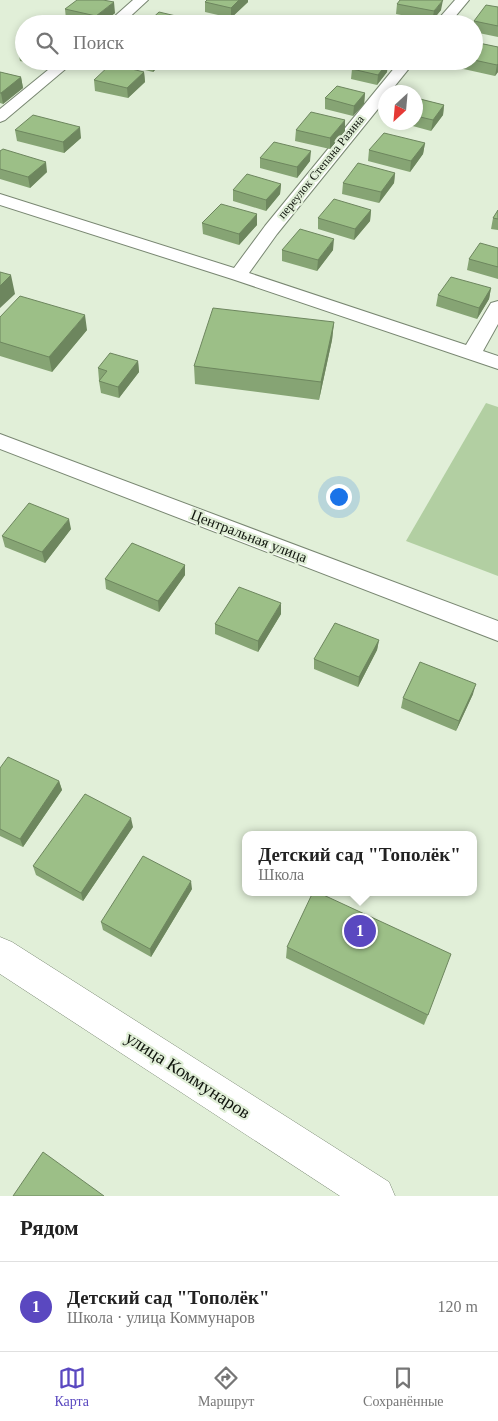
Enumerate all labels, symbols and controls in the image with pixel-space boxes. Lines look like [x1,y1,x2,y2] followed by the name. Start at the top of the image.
[15,15,483,70] search box
[33,29,61,57] icon: search
[73,32,124,53] text: Поиск
[378,85,423,130] north arrow
[275,112,367,221] street label: переулок Степана Разина
[326,484,352,510] your location
[189,506,310,566] street label: Центральная улица
[242,831,477,896] popup
[258,844,461,865] text: Детский сад "Тополёк"
[258,866,304,883] text: Школа
[344,912,376,950] pin: 1
[122,1027,254,1123] street label: улица Коммунаров
[20,1216,79,1240] text: Рядом
[67,1287,270,1308] text: Детский сад "Тополёк"
[32,1298,40,1315] text: 1
[438,1298,478,1315] text: 120 m
[67,1309,255,1326] text: Школа · улица Коммунаров
[54,1364,89,1410] tab: Карта
[198,1364,254,1410] tab: Маршрут
[363,1364,444,1410] tab: Сохранённые

